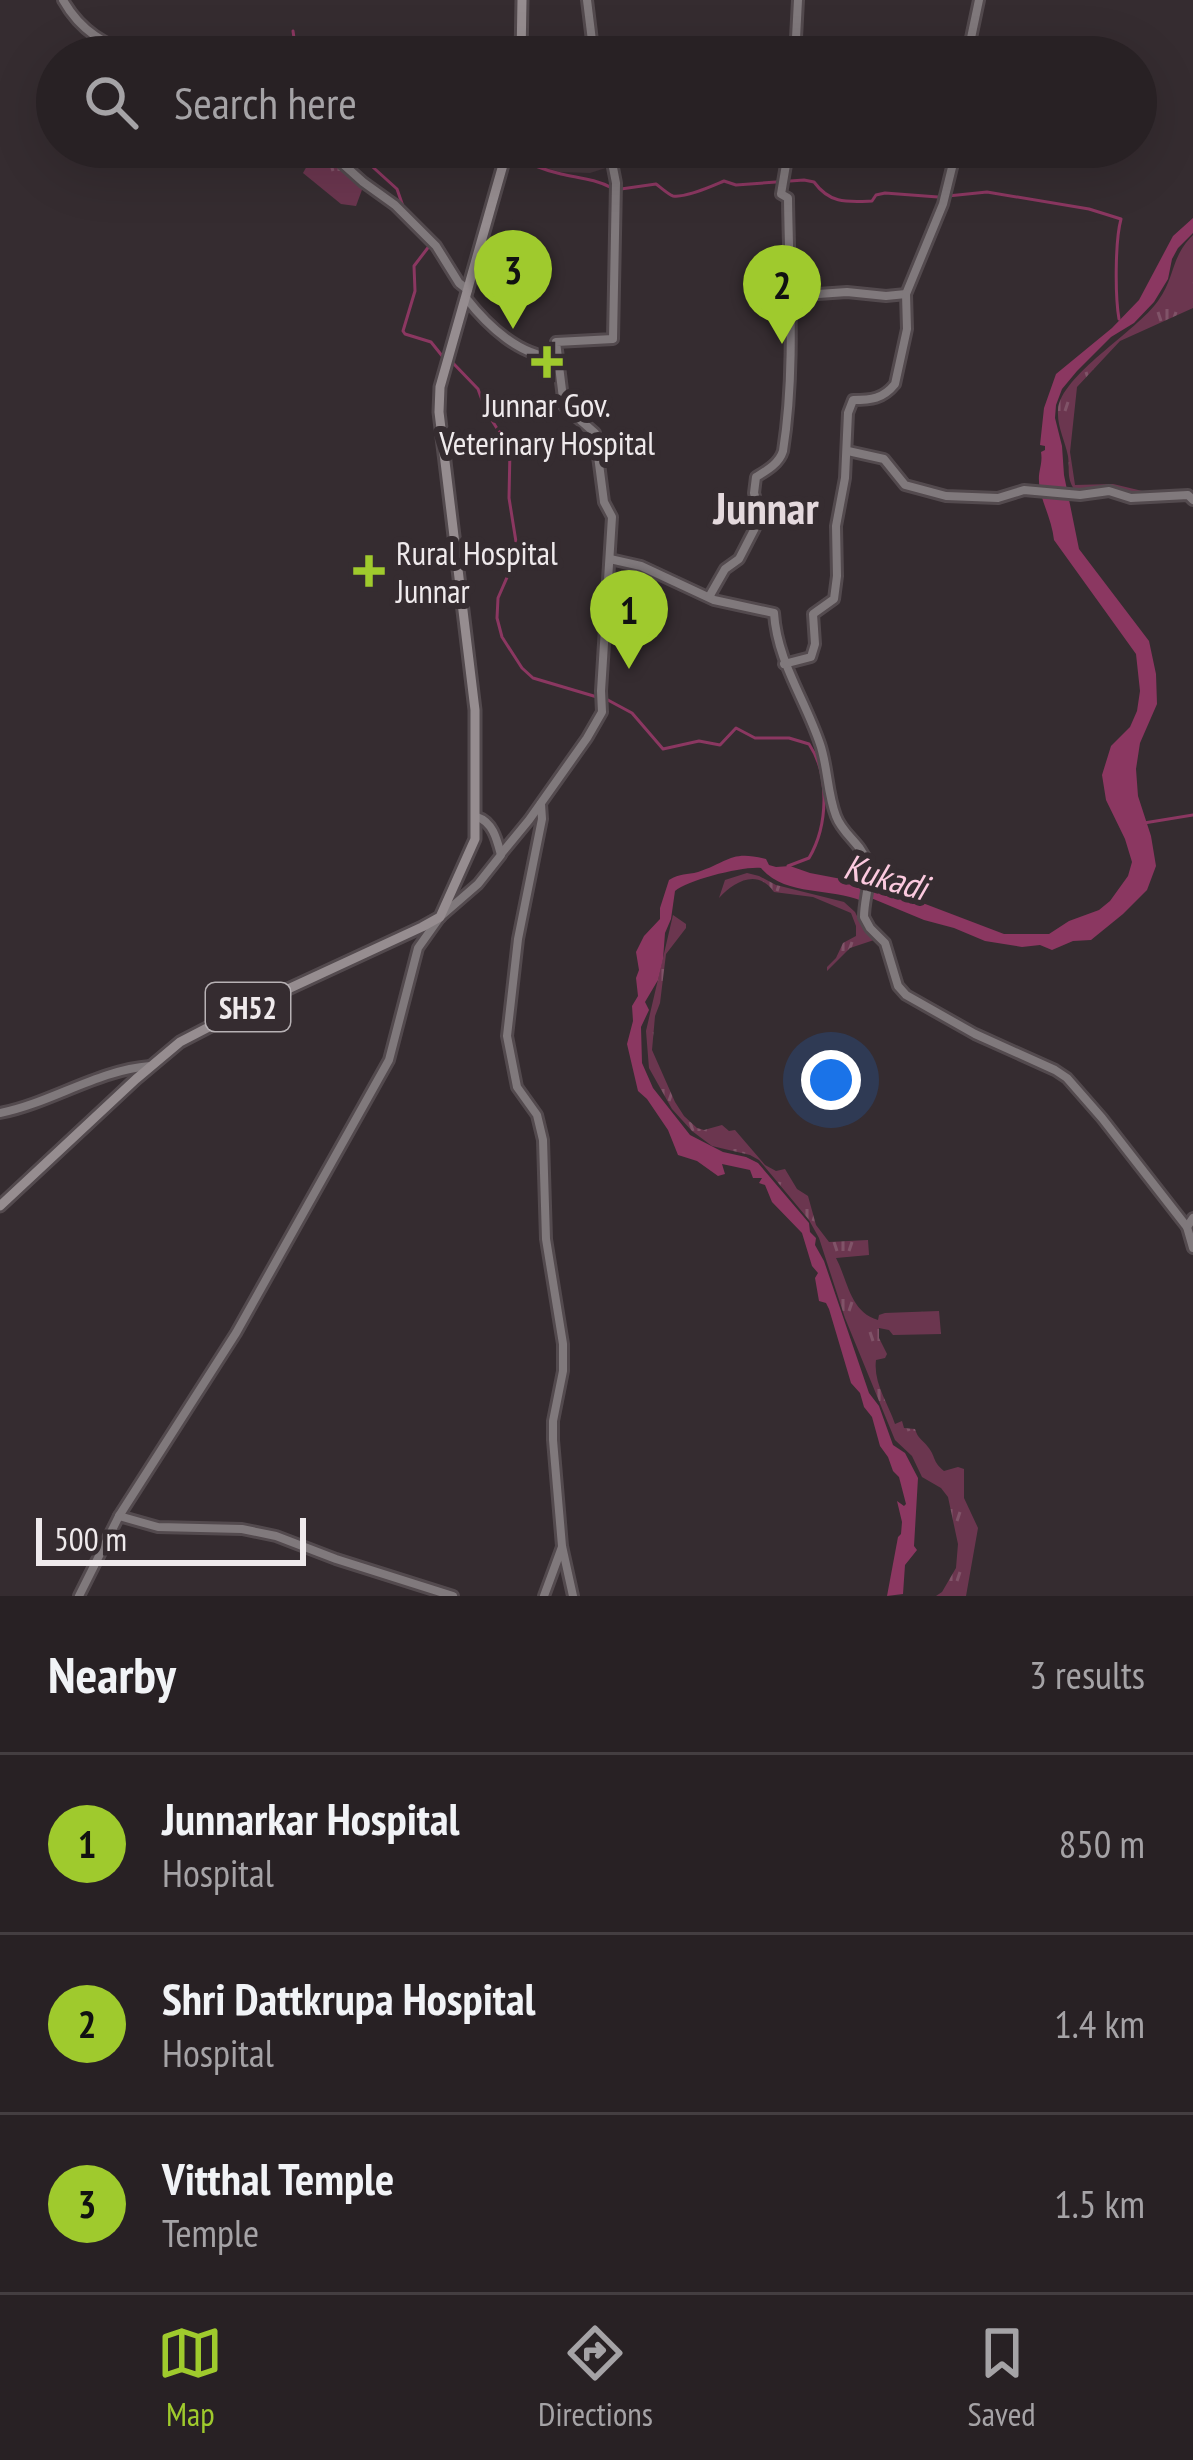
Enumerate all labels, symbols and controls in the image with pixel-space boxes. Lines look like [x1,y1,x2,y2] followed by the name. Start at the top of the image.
[36,36,1157,168] search box
[78,69,144,135] icon: search
[174,73,357,131] text: Search here
[474,230,552,329] pin: 3
[743,245,821,344] pin: 2
[531,346,563,378] marker: Junnar Gov. Veterinary Hospital
[438,383,655,464] place label: Junnar Gov. Veterinary Hospital
[712,478,819,536] district label: Junnar
[395,531,558,612] place label: Rural Hospital Junnar
[353,555,385,587] marker: Rural Hospital Junnar
[590,570,668,669] pin: 1
[839,842,937,911] water label: Kukadi
[206,983,290,1031] road number: SH52
[801,1050,861,1110] your location
[36,1512,306,1565] scale bar
[54,1517,127,1560] text: 500 m
[48,1641,176,1707] text: Nearby
[1029,1649,1145,1700] text: 3 results
[162,1789,459,1847] text: Junnarkar Hospital
[78,1818,96,1869] text: 1
[1059,1818,1145,1869] text: 850 m
[162,1847,274,1898] text: Hospital
[162,1969,535,2027] text: Shri Dattkrupa Hospital
[78,1998,96,2049] text: 2
[1054,1998,1145,2049] text: 1.4 km
[162,2027,274,2078] text: Hospital
[162,2149,394,2207] text: Vitthal Temple
[78,2178,96,2229] text: 3
[1054,2178,1145,2229] text: 1.5 km
[162,2207,259,2258] text: Temple
[157,2320,223,2435] tab: Map
[538,2320,653,2435] tab: Directions
[968,2320,1036,2435] tab: Saved

